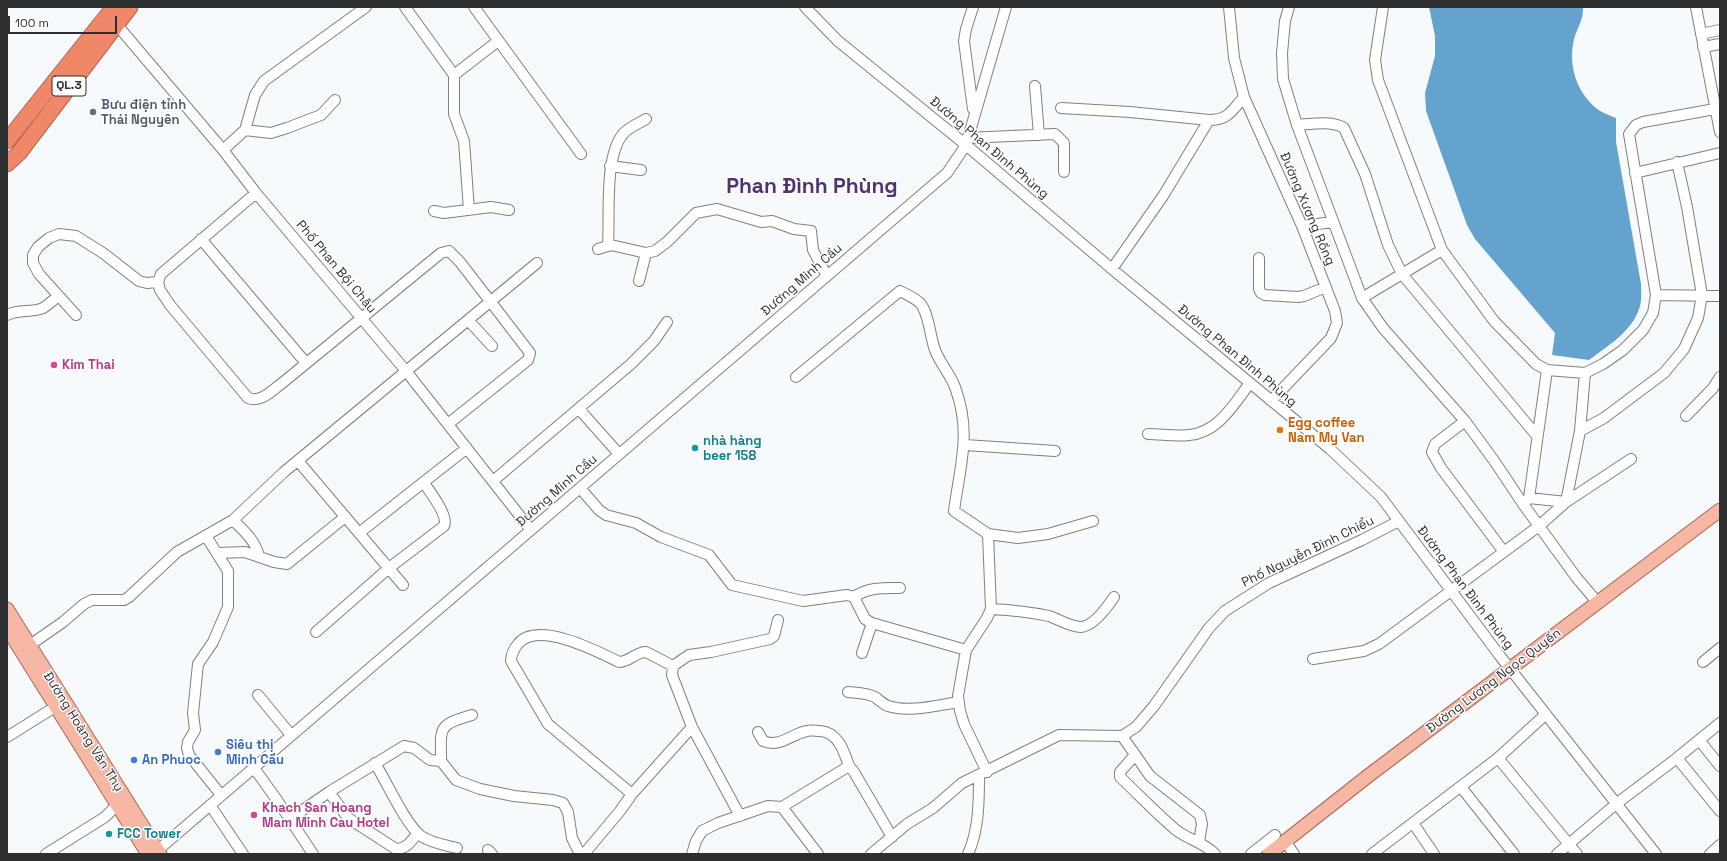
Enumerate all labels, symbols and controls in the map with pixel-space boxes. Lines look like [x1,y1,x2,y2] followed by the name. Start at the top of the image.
[10,8,119,34] scale bar
[15,15,49,31] text: 100 m
[52,76,86,96] road number: QL.3
[926,94,1052,202] street label: Đường Phan Đình Phùng
[101,97,186,128] place label: Bưu điện tỉnh Thái Nguyên
[88,107,98,117] marker: Bưu điện tỉnh Thái Nguyên
[1276,150,1338,268] street label: Đường Xương Rồng
[726,174,898,200] district label: Phan Đình Phùng
[293,217,379,317] street label: Phố Phan Bội Châu
[758,241,846,319] street label: Đường Minh Cầu
[1174,302,1300,410] street label: Đường Phan Đình Phùng
[62,357,115,373] place label: Kim Thai
[49,360,59,370] marker: Kim Thai
[1288,415,1365,446] place label: Egg coffee Nam My Van
[1275,425,1285,435] marker: Egg coffee Nam My Van
[703,433,762,464] place label: nhà hàng beer 158
[690,443,700,453] marker: nhà hàng beer 158
[513,452,601,530] street label: Đường Minh Cầu
[1239,513,1377,591] street label: Phố Nguyễn Đình Chiểu
[1414,523,1516,653] street label: Đường Phan Đình Phùng
[1424,625,1564,737] street label: Đường Lương Ngọc Quyến
[40,669,126,795] street label: Đường Hoàng Văn Thụ
[226,737,284,768] place label: Siêu thị Minh Cầu
[213,747,223,757] marker: Siêu thị Minh Cầu
[142,752,201,768] place label: An Phuoc
[129,755,139,765] marker: An Phuoc
[262,800,390,831] place label: Khach San Hoang Mam Minh Cau Hotel
[249,810,259,820] marker: Khach San Hoang Mam Minh Cau Hotel
[117,826,181,842] place label: FCC Tower
[104,829,114,839] marker: FCC Tower

